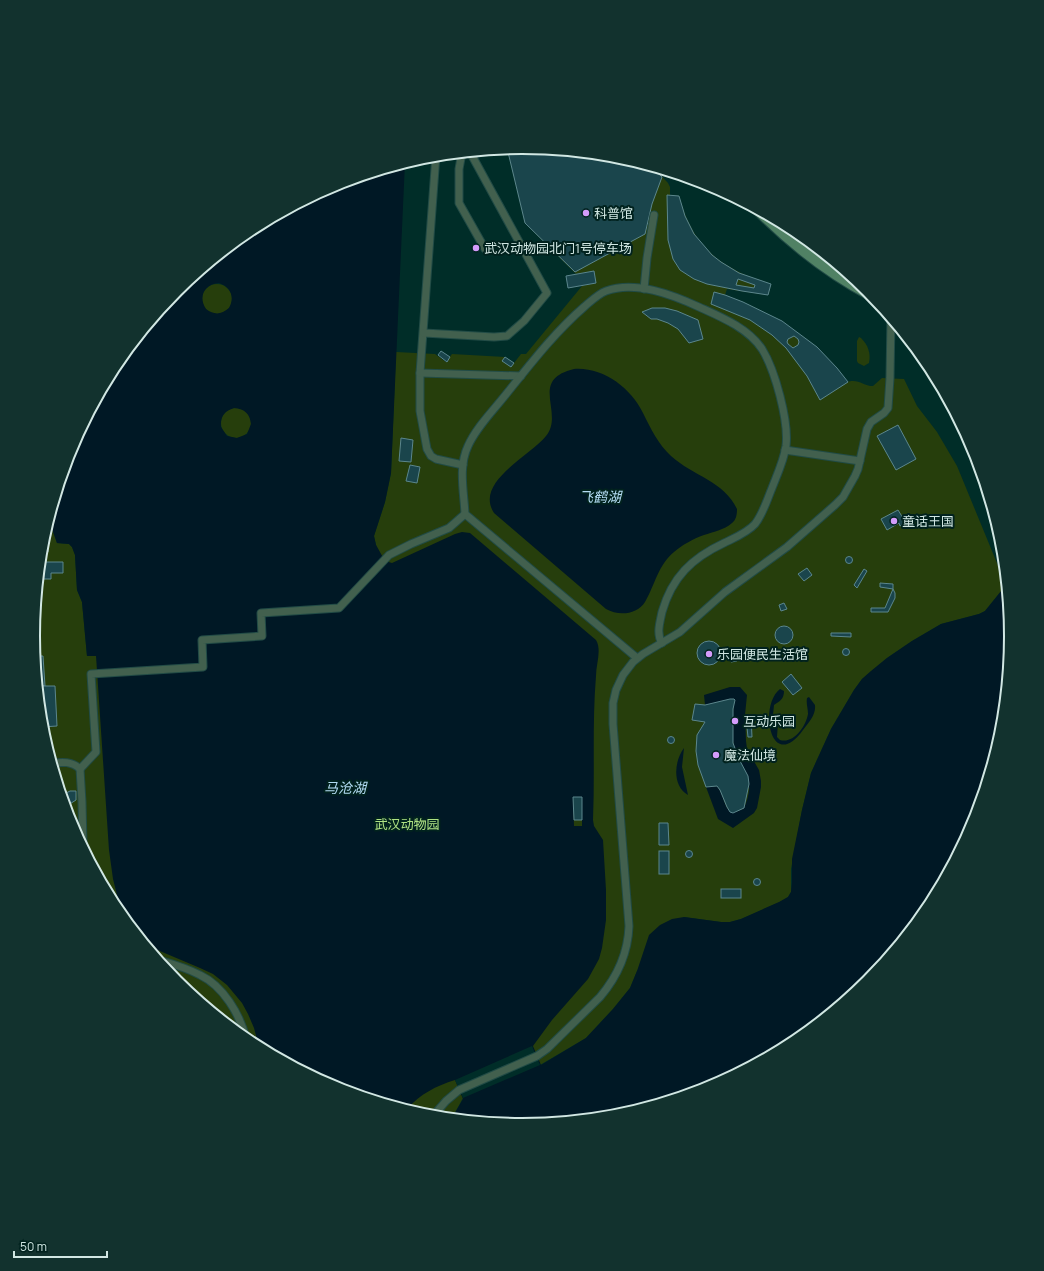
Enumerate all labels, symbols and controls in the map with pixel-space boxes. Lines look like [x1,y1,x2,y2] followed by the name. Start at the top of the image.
[594,204,633,222] place label: 科普馆
[581,208,591,218] marker: 科普馆
[484,239,632,257] place label: 武汉动物园北门1号停车场
[471,243,481,253] marker: 武汉动物园北门1号停车场
[579,487,623,506] water label: 飞鹤湖
[902,512,954,530] place label: 童话王国
[889,516,899,526] marker: 童话王国
[717,645,808,663] place label: 乐园便民生活馆
[704,649,714,659] marker: 乐园便民生活馆
[743,712,795,730] place label: 互动乐园
[730,716,740,726] marker: 互动乐园
[724,746,776,764] place label: 魔法仙境
[711,750,721,760] marker: 魔法仙境
[324,778,368,797] water label: 马沧湖
[374,815,440,833] park label: 武汉动物园
[14,1233,107,1259] scale bar
[20,1238,47,1255] text: 50 m

